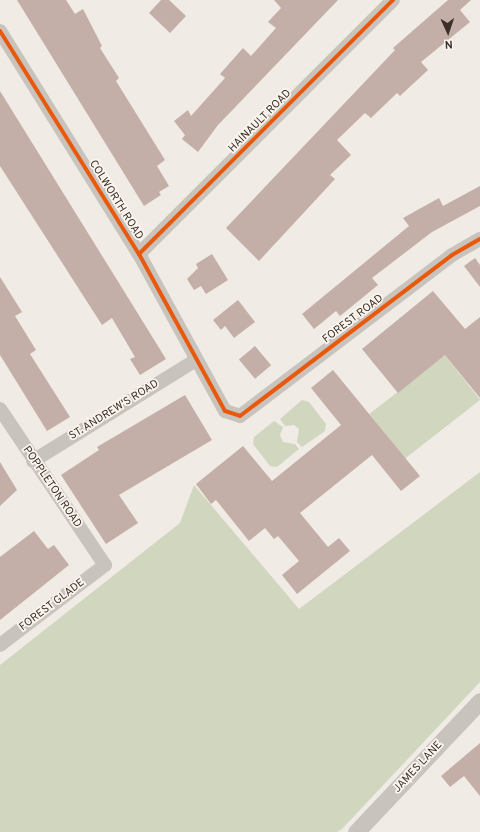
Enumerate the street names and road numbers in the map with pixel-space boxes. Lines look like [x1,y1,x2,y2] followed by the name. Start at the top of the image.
[226,87,294,155] street label: HAINAULT ROAD
[86,158,146,242] street label: COLWORTH ROAD
[320,292,386,346] street label: FOREST ROAD
[67,377,161,443] street label: ST. ANDREW'S ROAD
[20,444,84,530] street label: POPPLETON ROAD
[17,576,87,634] street label: FOREST GLADE
[391,739,445,795] street label: JAMES LANE

